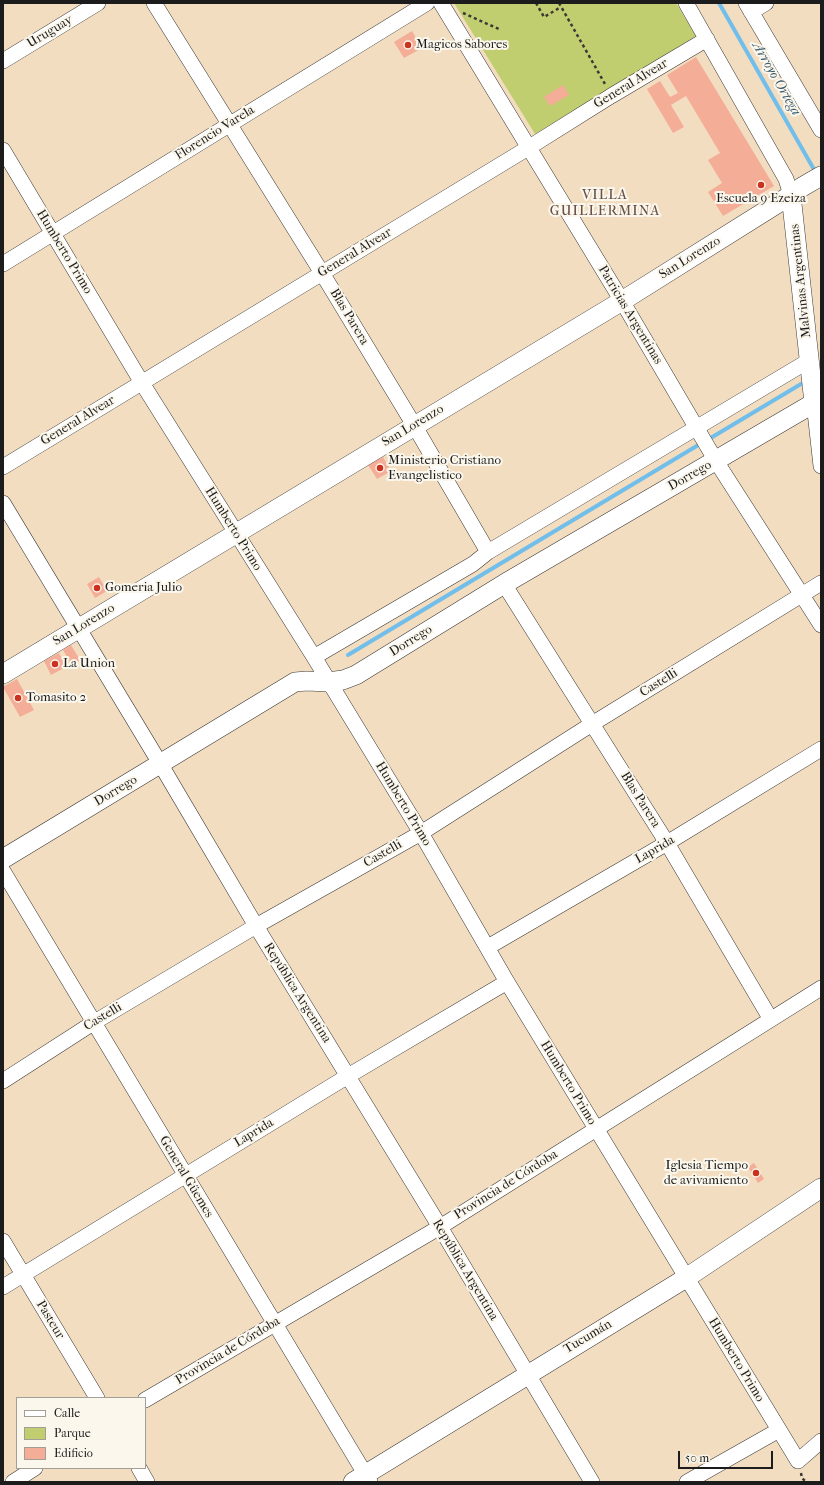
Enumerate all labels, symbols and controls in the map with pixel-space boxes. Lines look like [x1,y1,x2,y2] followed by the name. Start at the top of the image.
[24,12,76,52] street label: Uruguay
[416,37,507,53] place label: Magicos Sabores
[748,39,804,119] water label: Arroyo Ortega
[403,40,413,50] marker: Magicos Sabores
[591,56,671,112] street label: General Alvear
[173,102,257,164] street label: Florencio Varela
[756,180,766,190] marker: Escuela 9 Ezeiza
[550,188,660,220] district label: VILLA GUILLERMINA
[716,191,806,207] place label: Escuela 9 Ezeiza
[33,207,95,297] street label: Humberto Primo
[787,223,815,339] street label: Malvinas Argentinas
[315,225,395,281] street label: General Alvear
[657,233,723,283] street label: San Lorenzo
[594,263,666,367] street label: Patricias Argentinas
[326,286,372,348] street label: Blas Parera
[38,393,118,449] street label: General Alvear
[379,401,447,451] street label: San Lorenzo
[388,453,501,484] place label: Ministerio Cristiano Evangelistico
[666,457,714,495] street label: Dorrego
[375,463,385,473] marker: Ministerio Cristiano Evangelistico
[201,484,265,574] street label: Humberto Primo
[105,580,182,596] place label: Gomeria Julio
[92,583,102,593] marker: Gomeria Julio
[50,600,118,650] street label: San Lorenzo
[387,622,435,660] street label: Dorrego
[63,656,115,672] place label: La Union
[50,659,60,669] marker: La Union
[637,665,681,701] street label: Castelli
[26,690,86,706] place label: Tomasito 2
[13,693,23,703] marker: Tomasito 2
[372,759,434,849] street label: Humberto Primo
[617,769,663,831] street label: Blas Parera
[92,772,140,810] street label: Dorrego
[632,832,678,868] street label: Laprida
[361,837,405,871] street label: Castelli
[260,940,334,1046] street label: República Argentina
[81,1000,125,1034] street label: Castelli
[537,1038,599,1128] street label: Humberto Primo
[231,1115,277,1151] street label: Laprida
[156,1133,216,1221] street label: General Güemes
[451,1147,561,1223] street label: Provincia de Córdoba
[664,1158,748,1189] place label: Iglesia Tiempo de avivamiento
[751,1168,761,1178] marker: Iglesia Tiempo de avivamiento
[429,1217,501,1323] street label: República Argentina
[32,1298,68,1342] street label: Pasteur
[173,1314,283,1388] street label: Provincia de Córdoba
[705,1315,767,1405] street label: Humberto Primo
[561,1317,615,1357] street label: Tucumán
[16,1397,146,1469] legend
[54,1406,80,1420] text: Calle
[54,1426,91,1440] text: Parque
[680,1443,775,1469] scale bar
[54,1446,93,1460] text: Edificio
[685,1451,709,1465] text: 50 m

